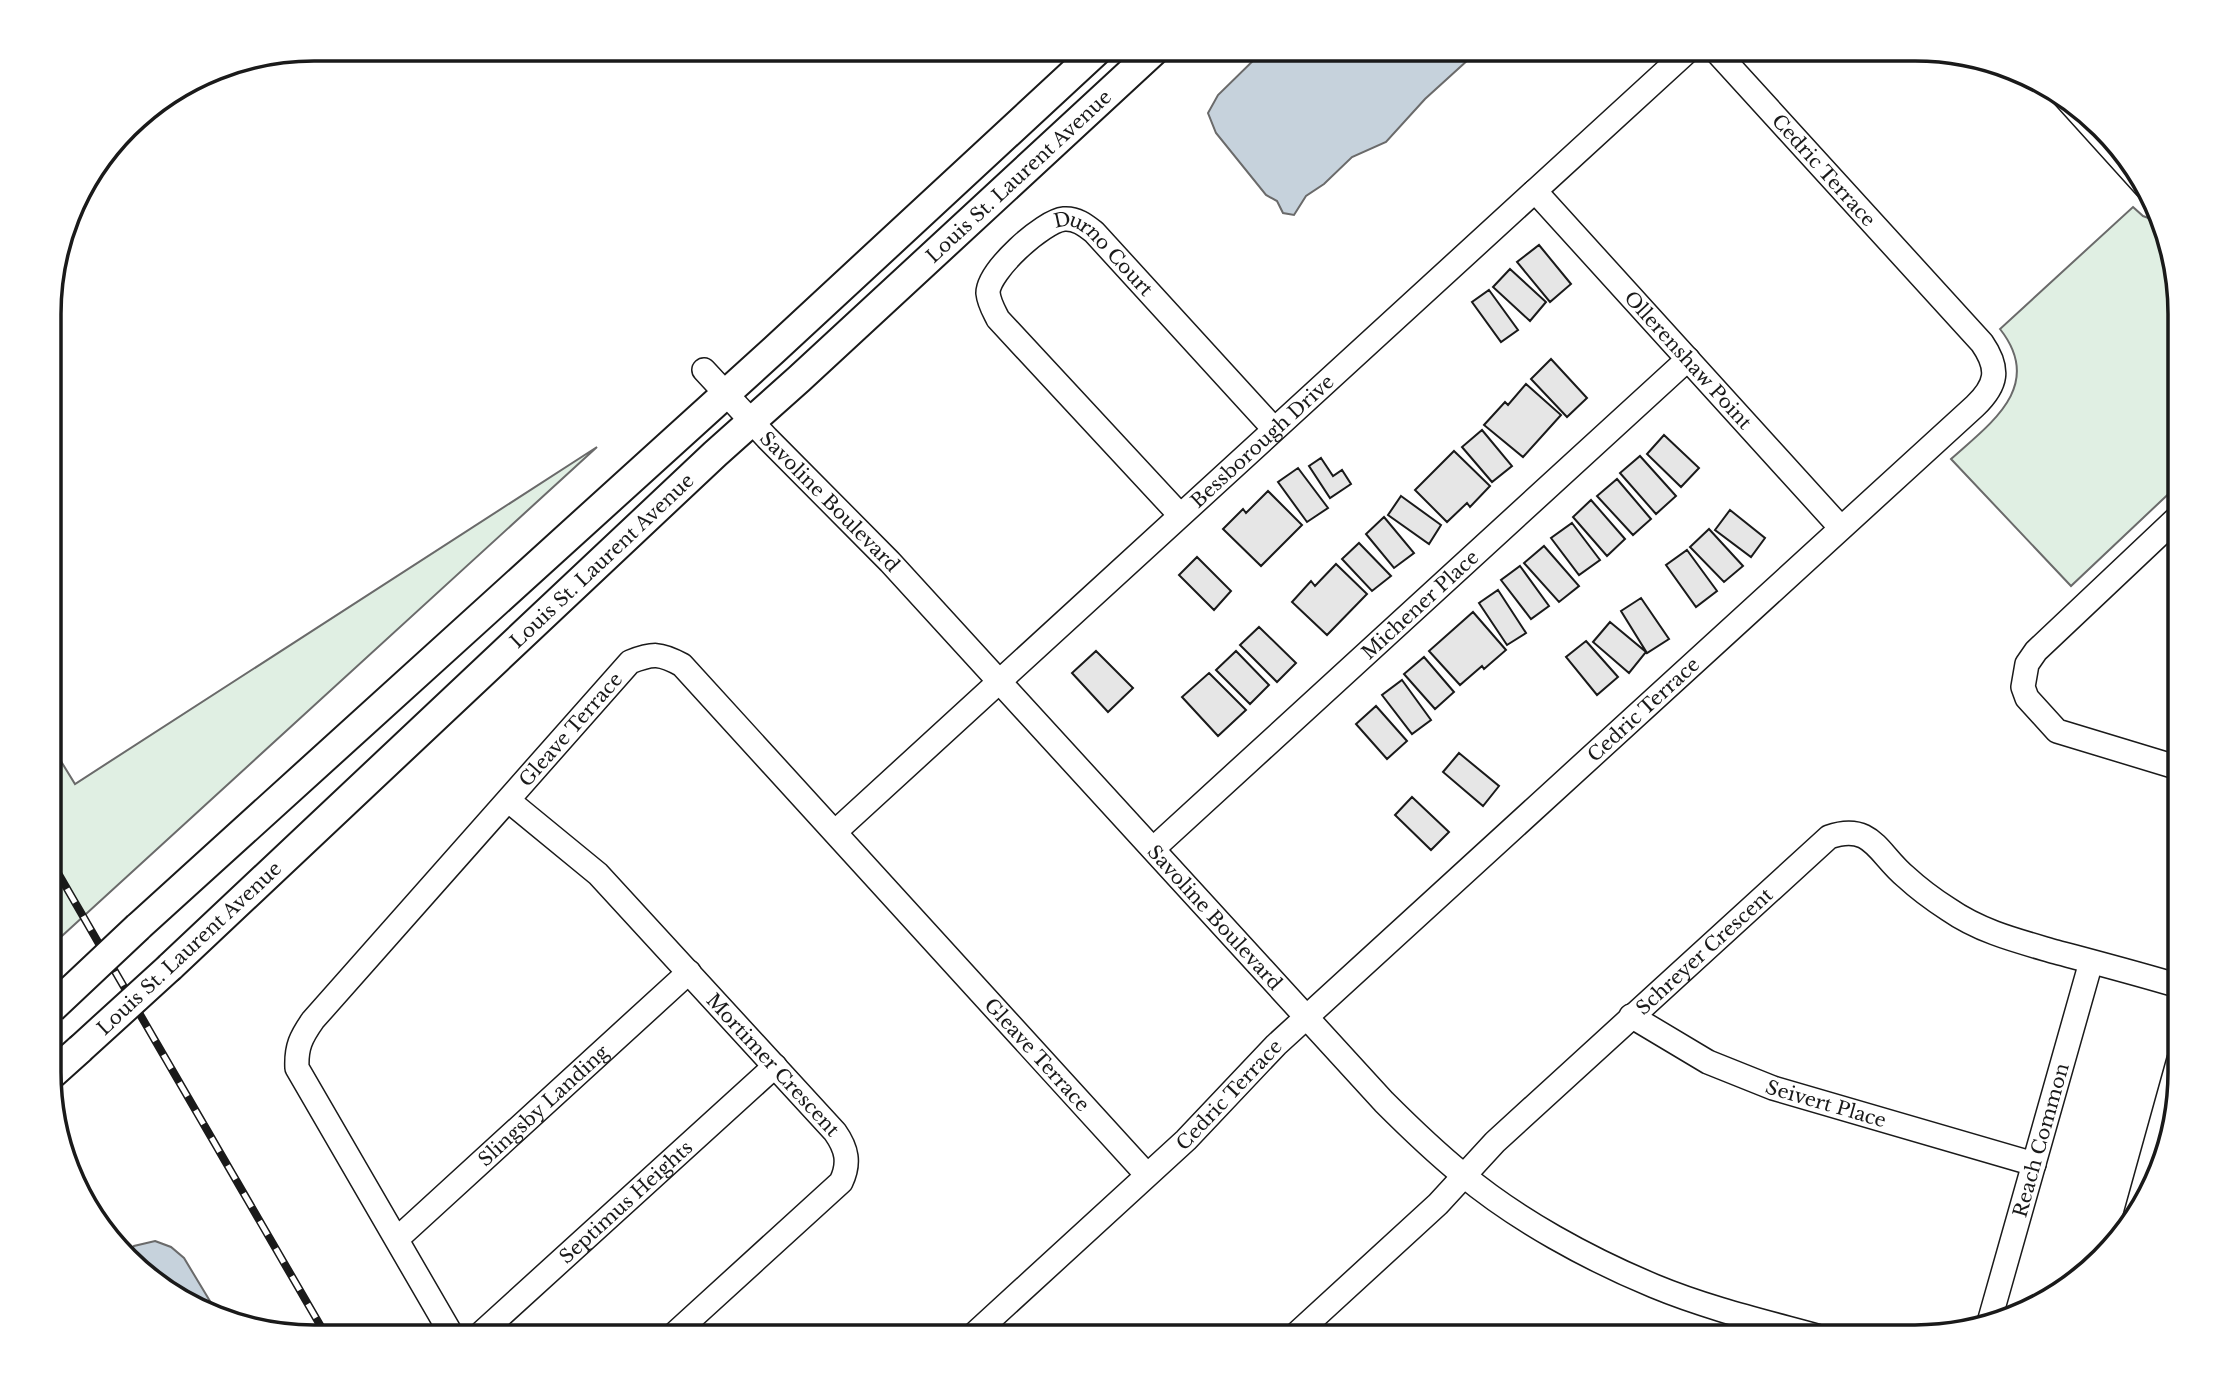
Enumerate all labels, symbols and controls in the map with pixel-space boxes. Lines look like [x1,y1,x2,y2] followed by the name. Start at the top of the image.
[922,85,1116,268] street label: Louis St. Laurent Avenue
[1767,109,1880,231] street label: Cedric Terrace
[1052,207,1158,301] street label: Durno Court
[1619,286,1757,435] street label: Ollerenshaw Point
[1186,370,1339,513] street label: Bessborough Drive
[755,427,904,577] street label: Savoline Boulevard
[506,469,699,653] street label: Louis St. Laurent Avenue
[1357,546,1483,664] street label: Michener Place
[1583,653,1704,767] street label: Cedric Terrace
[514,668,627,791] street label: Gleave Terrace
[1143,840,1287,995] street label: Savoline Boulevard
[92,857,286,1040] street label: Louis St. Laurent Avenue
[1631,883,1778,1020] street label: Schreyer Crescent
[701,989,845,1142] street label: Mortimer Crescent
[980,994,1094,1116] street label: Gleave Terrace
[1172,1035,1287,1155] street label: Cedric Terrace
[474,1040,614,1171] street label: Slingsby Landing
[2008,1061,2074,1220] street label: Reach Common
[1762,1075,1889,1132] street label: Seivert Place
[555,1136,697,1268] street label: Septimus Heights

